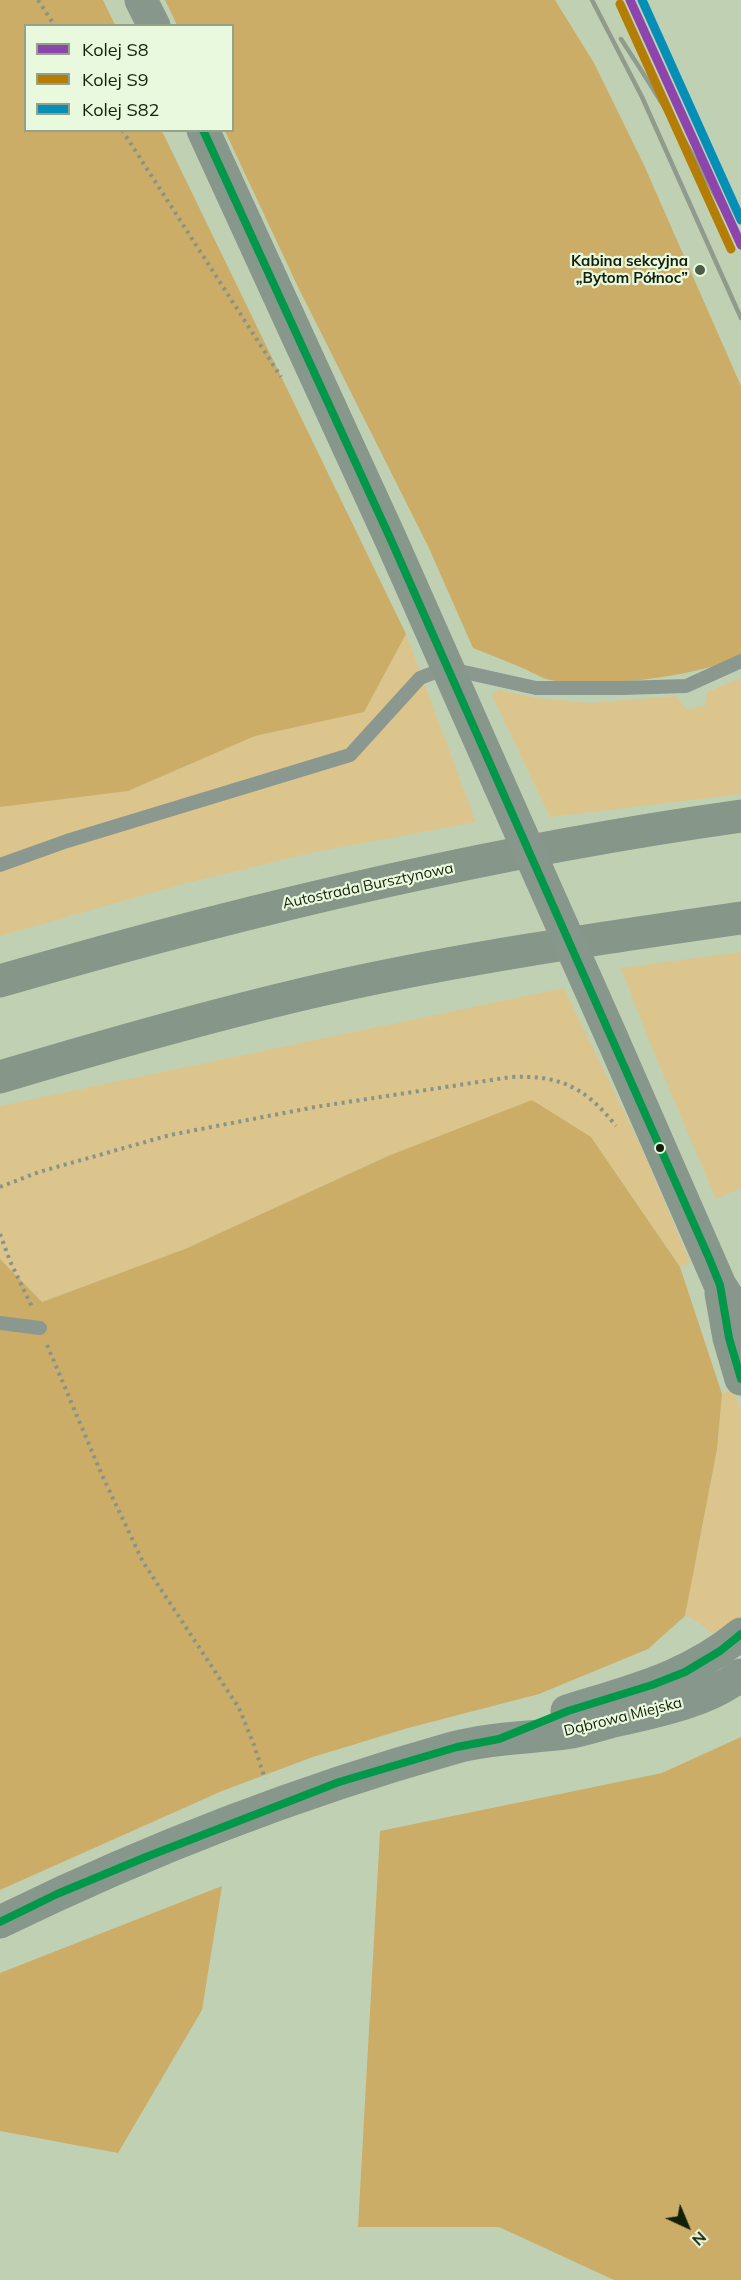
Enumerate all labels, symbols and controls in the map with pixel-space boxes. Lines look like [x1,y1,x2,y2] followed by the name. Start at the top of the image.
[24,24,234,132] legend
[82,38,149,61] text: Kolej S8
[82,68,149,91] text: Kolej S9
[82,98,159,121] text: Kolej S82
[571,252,688,287] place label: Kabina sekcyjna „Bytom Północ”
[693,263,707,277] marker: Kabina sekcyjna „Bytom Północ”
[281,859,455,913] street label: Autostrada Bursztynowa
[654,1142,666,1154] unlabelled marker
[562,1694,684,1740] street label: Dąbrowa Miejska
[657,2196,717,2256] north arrow
[688,2228,711,2250] text: N

